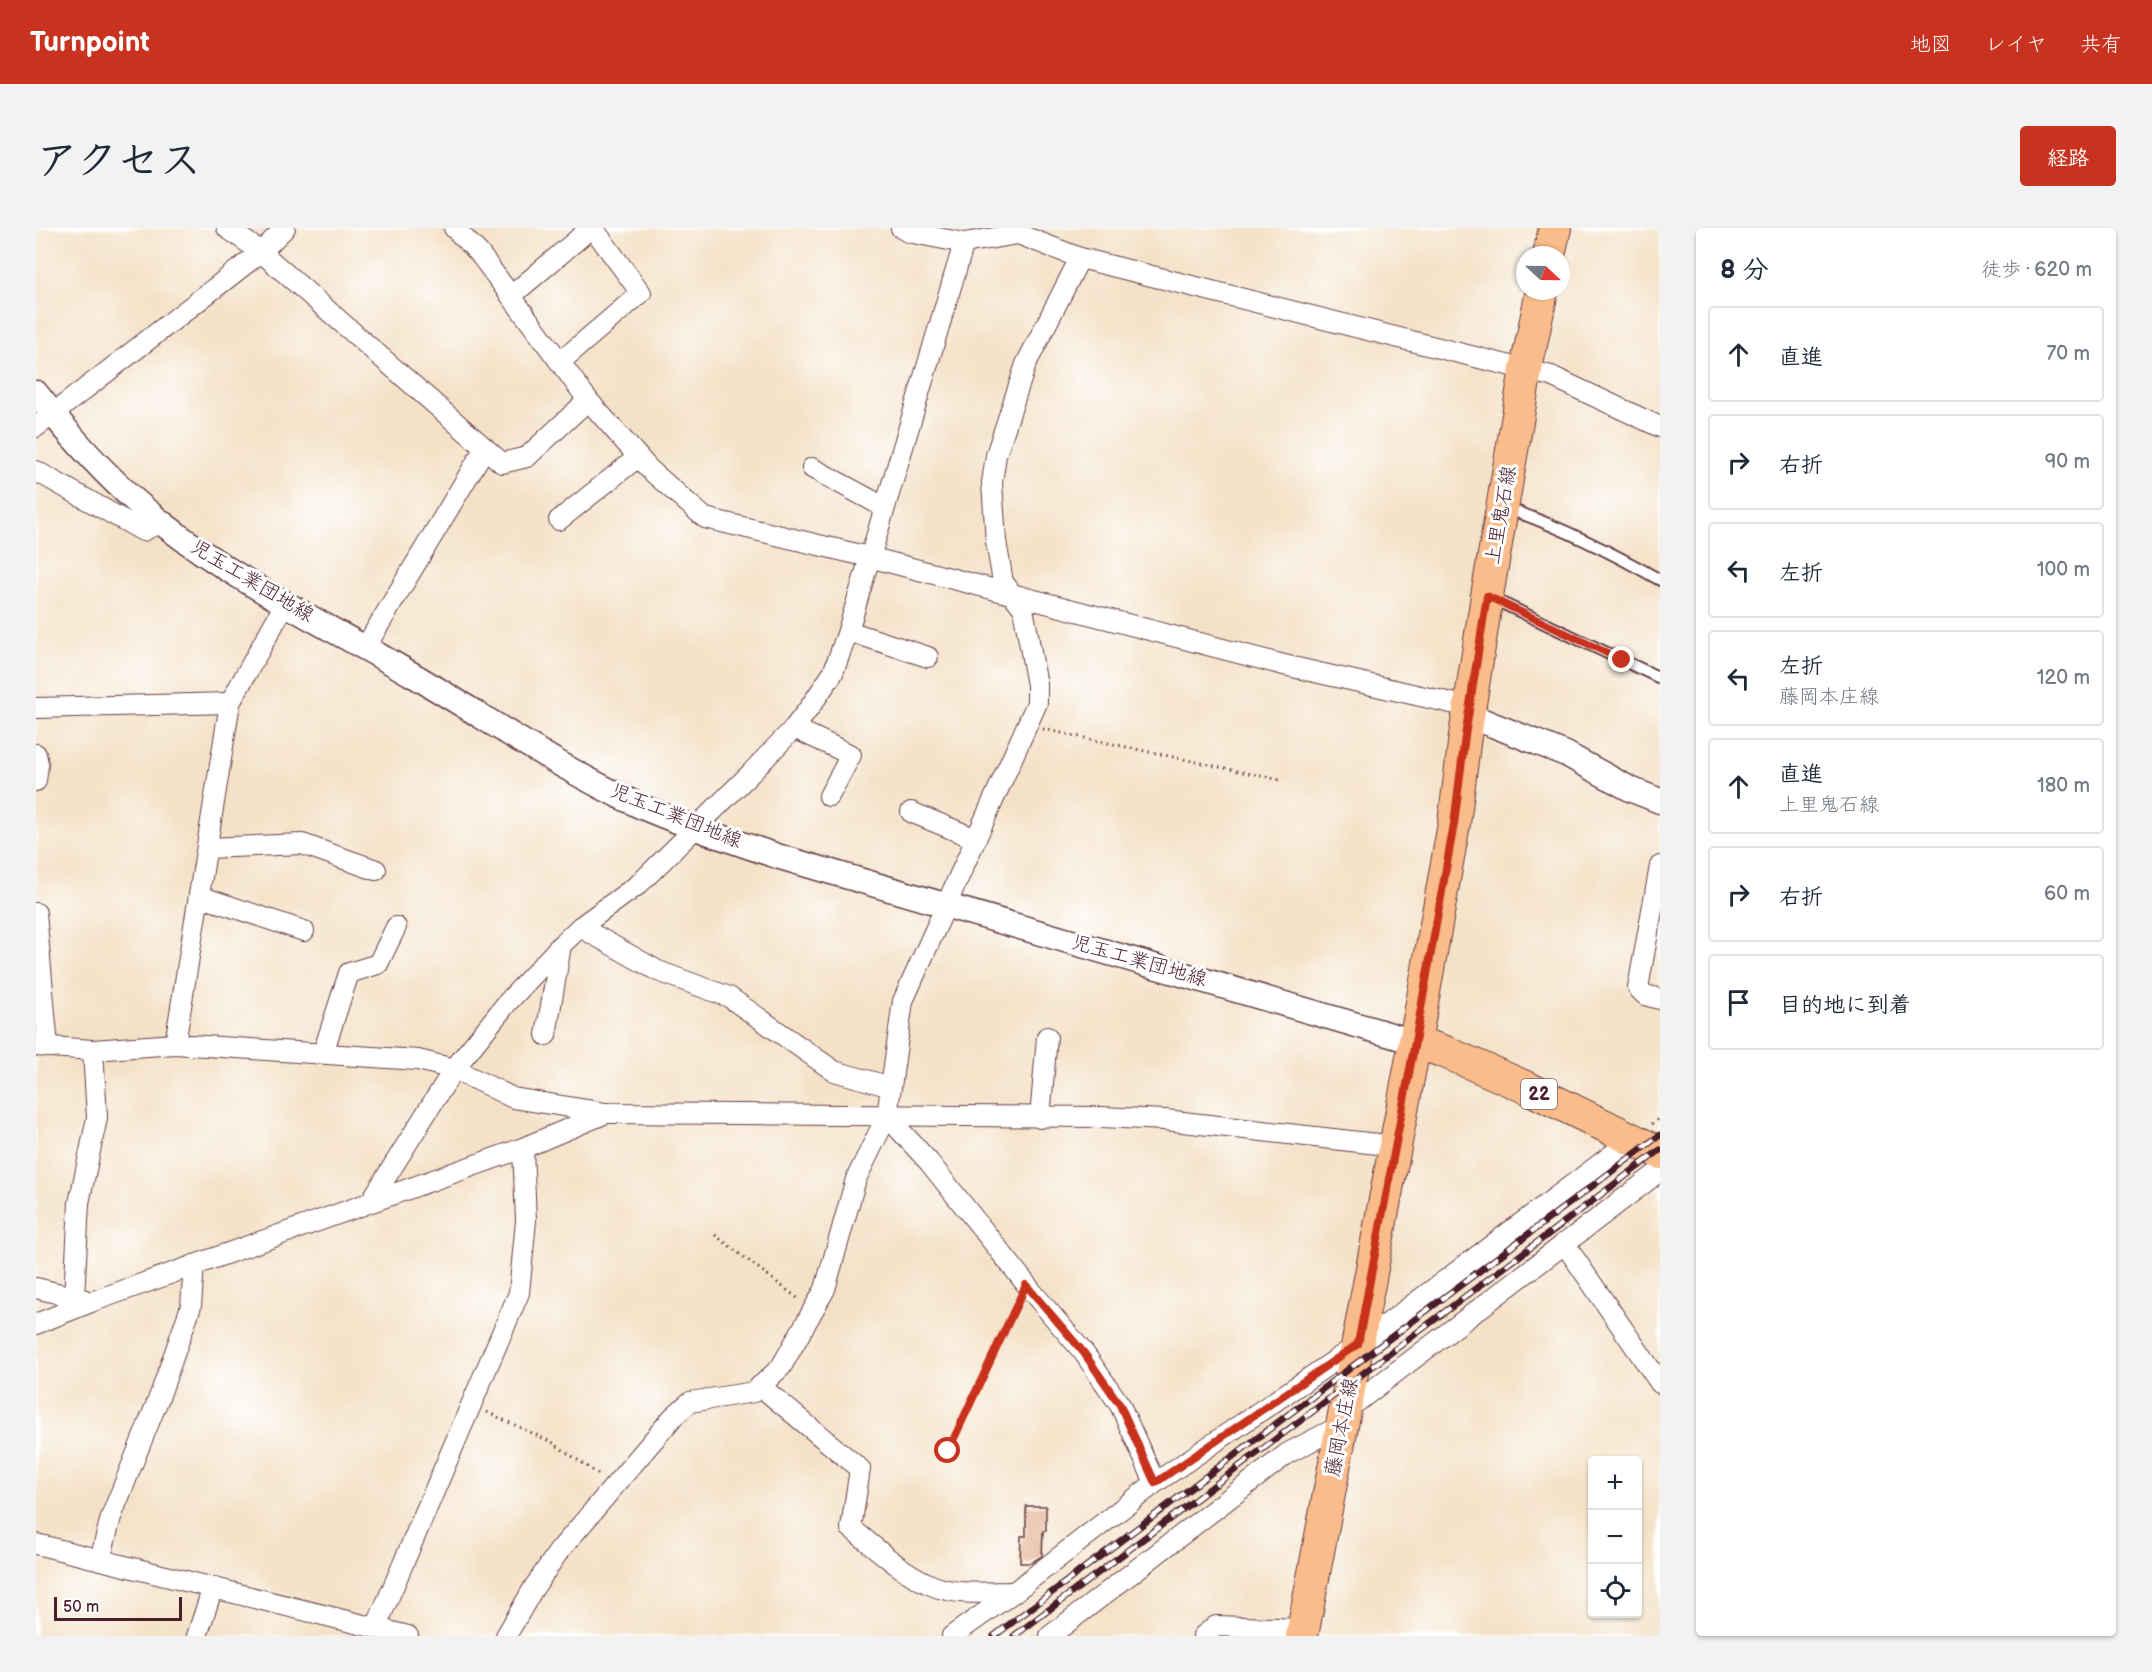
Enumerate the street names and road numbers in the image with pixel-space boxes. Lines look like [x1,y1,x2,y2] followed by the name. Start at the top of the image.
[1480,464,1522,566] street label: 上里鬼石線
[186,535,318,627] street label: 児玉工業団地線
[607,779,745,853] street label: 児玉工業団地線
[1068,930,1210,992] street label: 児玉工業団地線
[1521,1079,1557,1109] road number: 22
[1321,1376,1363,1478] street label: 藤岡本庄線

